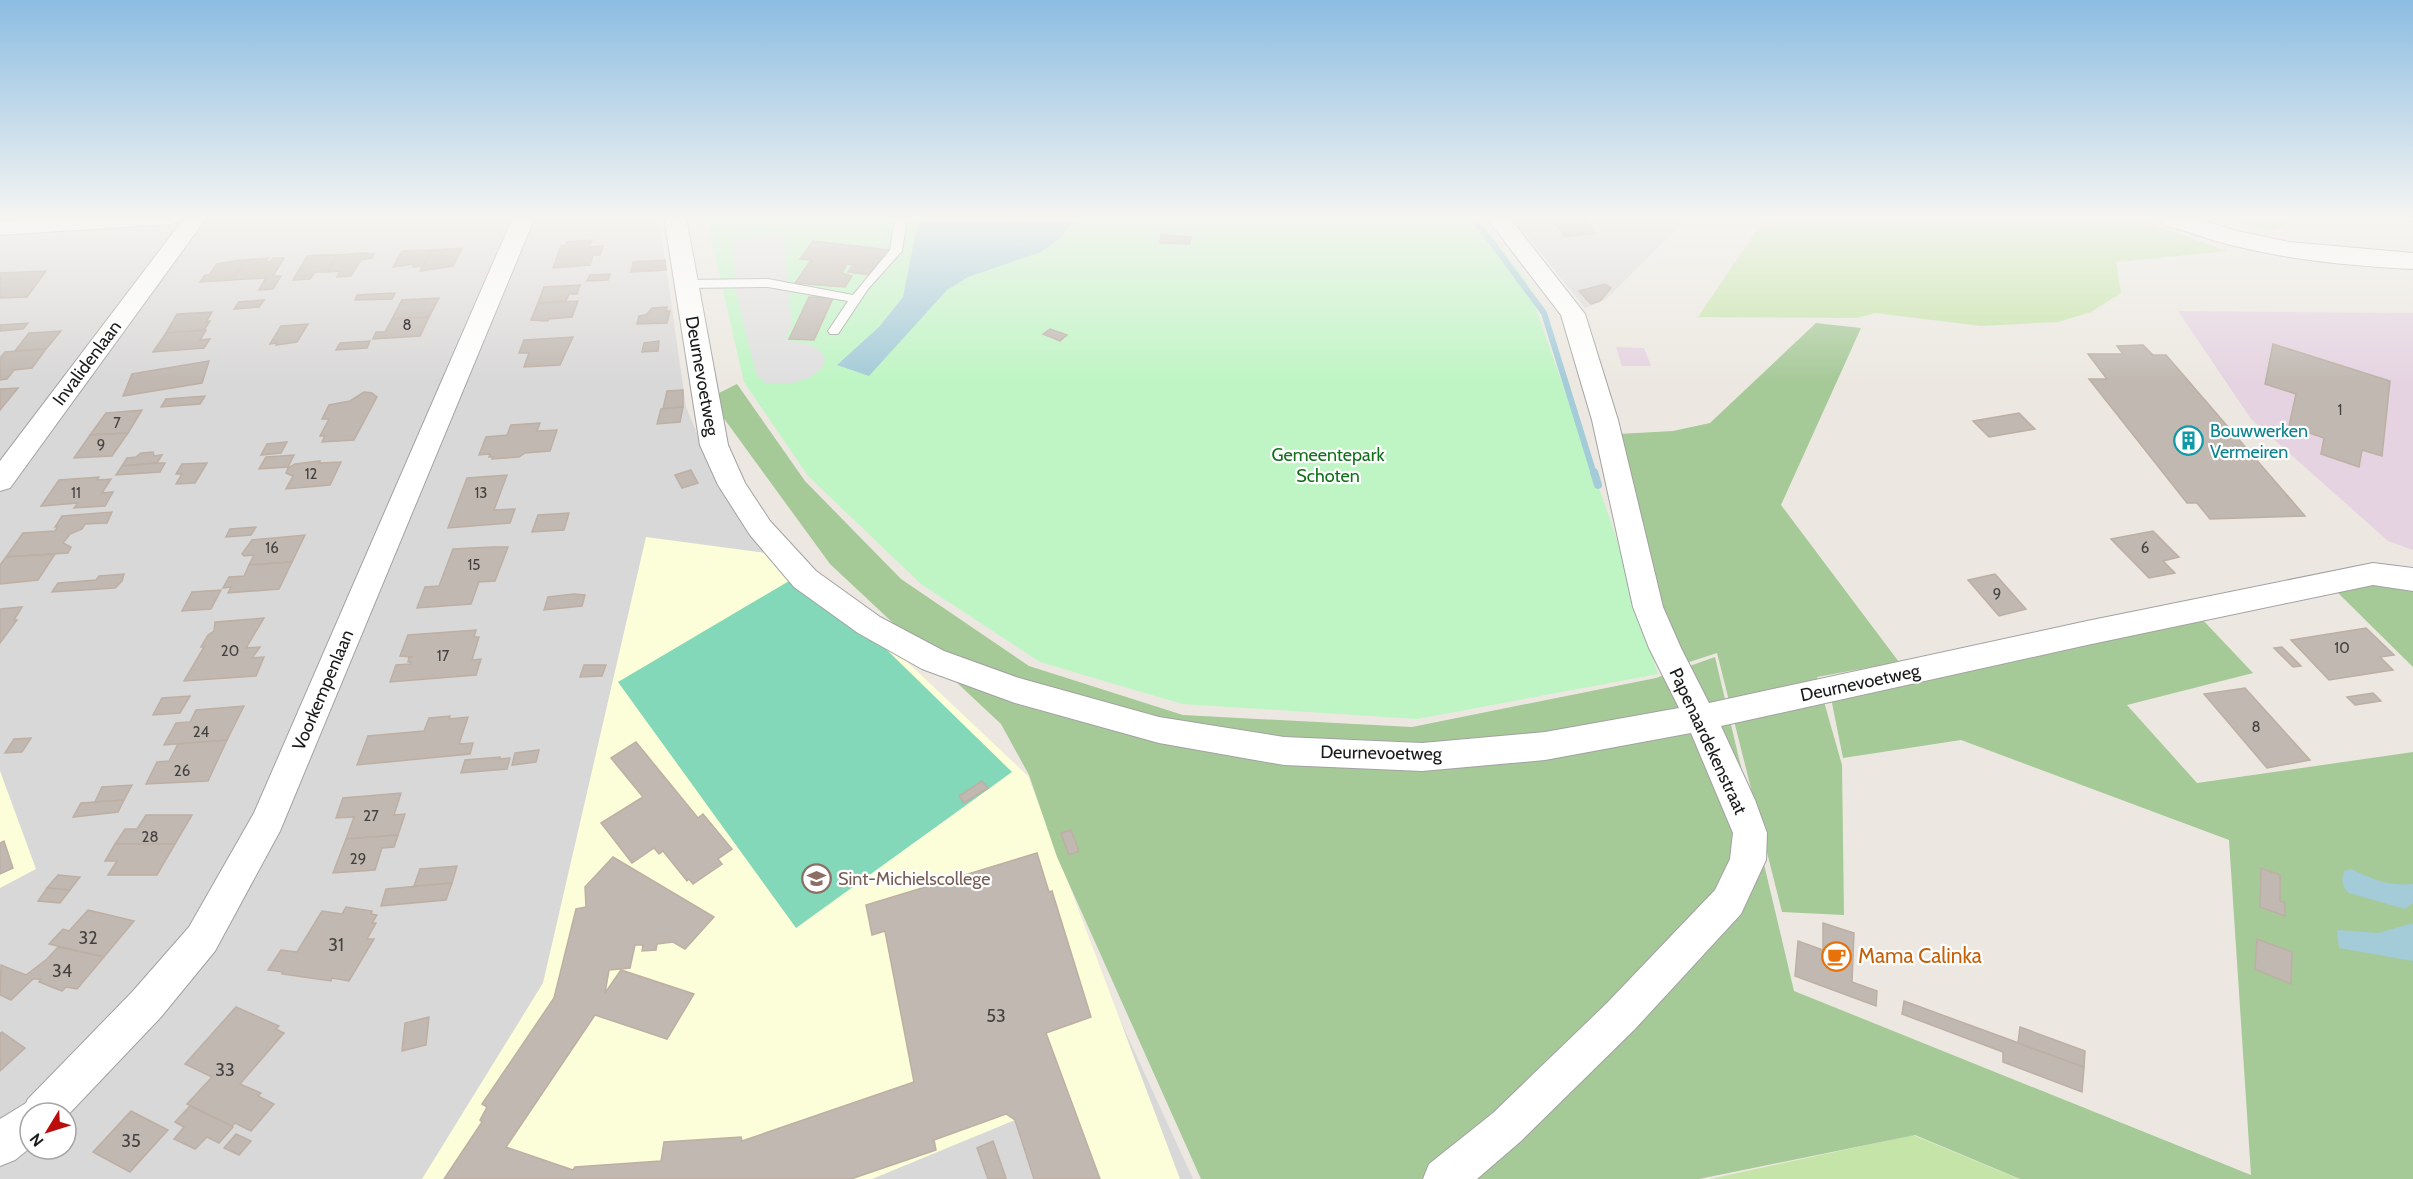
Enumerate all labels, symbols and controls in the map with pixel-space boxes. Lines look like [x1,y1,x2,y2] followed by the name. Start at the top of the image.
[681,314,724,439] street label: Deurnevoetweg
[48,316,126,410] street label: Invalidenlaan
[402,316,412,334] house number: 8
[2338,401,2342,419] house number: 1
[113,414,121,432] house number: 7
[2210,420,2308,463] place label: Bouwwerken Vermeiren
[2173,425,2205,457] building icon: Bouwwerken Vermeiren
[97,436,105,454] house number: 9
[1272,444,1385,487] park label: Gemeentepark Schoten
[305,465,318,483] house number: 12
[71,484,81,502] house number: 11
[474,484,488,502] house number: 13
[265,539,279,557] house number: 16
[2141,539,2149,557] house number: 6
[467,556,481,574] house number: 15
[1993,585,2001,603] house number: 9
[288,626,358,754] street label: Voorkempenlaan
[2334,639,2350,657] house number: 10
[221,642,239,660] house number: 20
[437,647,450,665] house number: 17
[1798,659,1923,706] street label: Deurnevoetweg
[1664,664,1752,818] street label: Papenaardekenstraat
[2251,718,2261,736] house number: 8
[193,723,210,741] house number: 24
[1320,741,1443,765] street label: Deurnevoetweg
[174,762,190,780] house number: 26
[363,807,379,825] house number: 27
[142,828,158,846] house number: 28
[350,850,366,868] house number: 29
[801,863,833,895] school or university icon: Sint-Michielscollege
[838,868,991,890] place label: Sint-Michielscollege
[78,927,98,949] house number: 32
[328,934,344,956] house number: 31
[1821,940,1853,972] cafe icon: Mama Calinka
[1858,943,1982,968] place label: Mama Calinka
[52,960,72,982] house number: 34
[986,1005,1006,1027] house number: 53
[215,1059,235,1081] house number: 33
[18,1101,78,1161] north arrow
[26,1130,48,1150] text: N
[121,1130,141,1152] house number: 35

